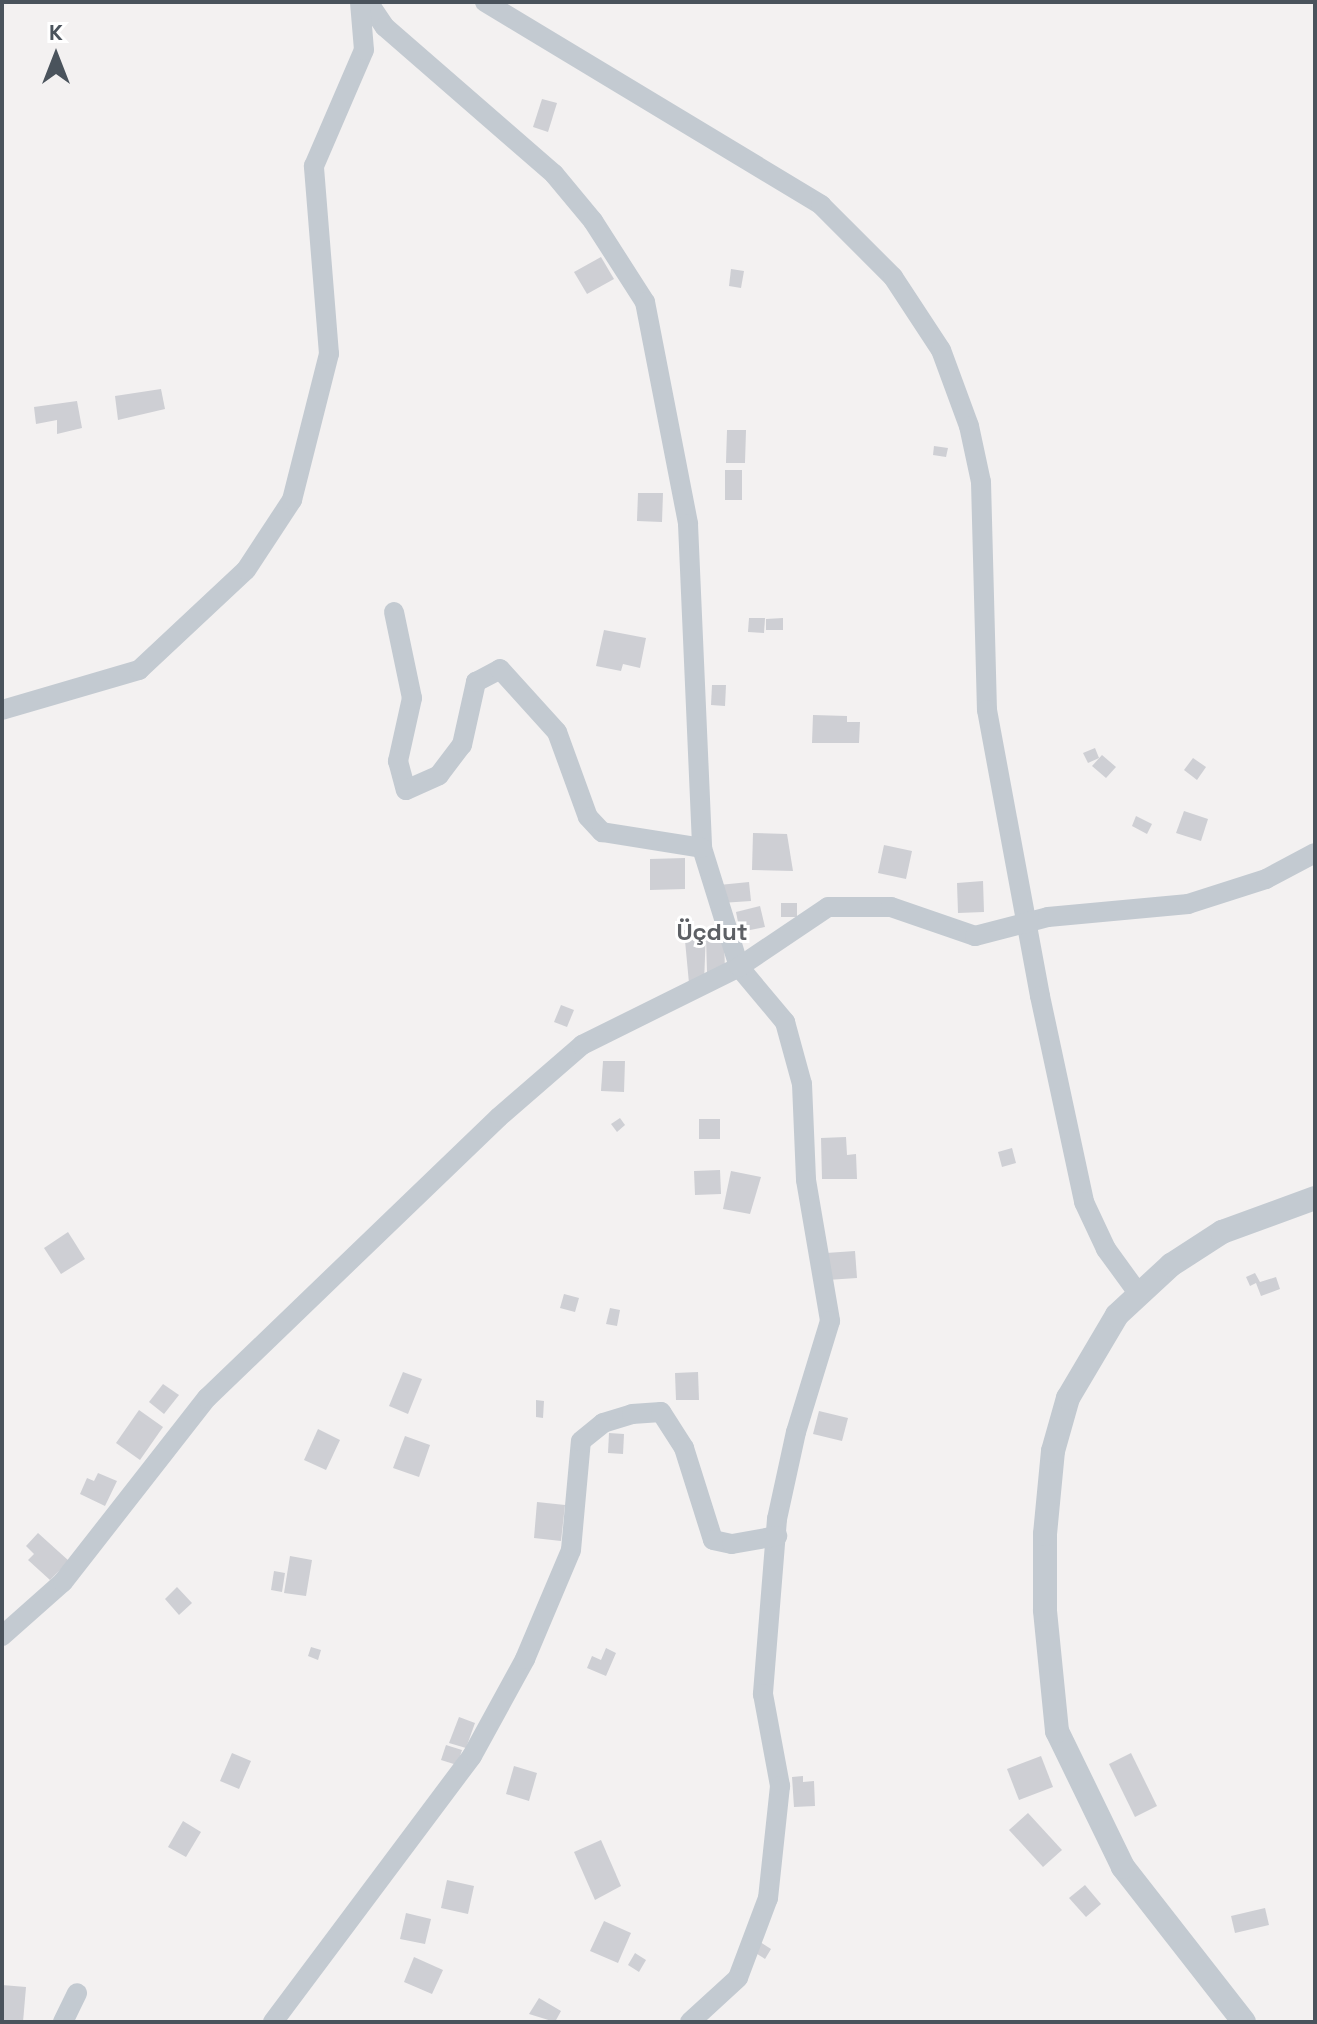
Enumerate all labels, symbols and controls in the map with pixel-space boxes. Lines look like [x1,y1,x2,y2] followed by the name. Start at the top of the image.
[16,16,96,96] north arrow
[49,18,63,46] text: K
[676,918,748,946] district label: Üçdut

